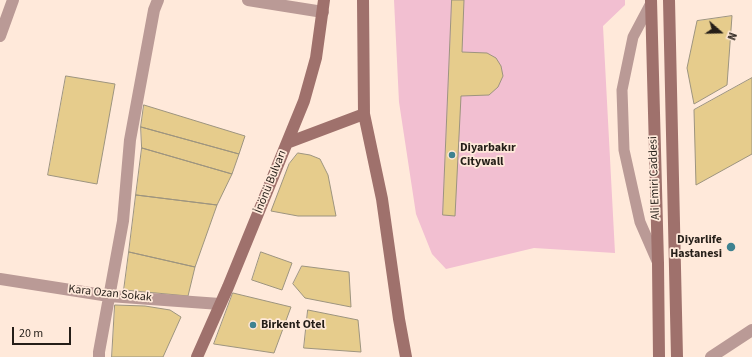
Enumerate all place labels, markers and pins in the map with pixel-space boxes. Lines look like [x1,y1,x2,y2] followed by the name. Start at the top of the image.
[460,141,516,169] place label: Diyarbakır Citywall
[447,150,457,160] marker: Diyarbakır Citywall
[670,233,722,261] place label: Diyarlife Hastanesi
[725,241,737,253] marker: Diyarlife Hastanesi
[261,318,325,332] place label: Birkent Otel
[248,320,258,330] marker: Birkent Otel

